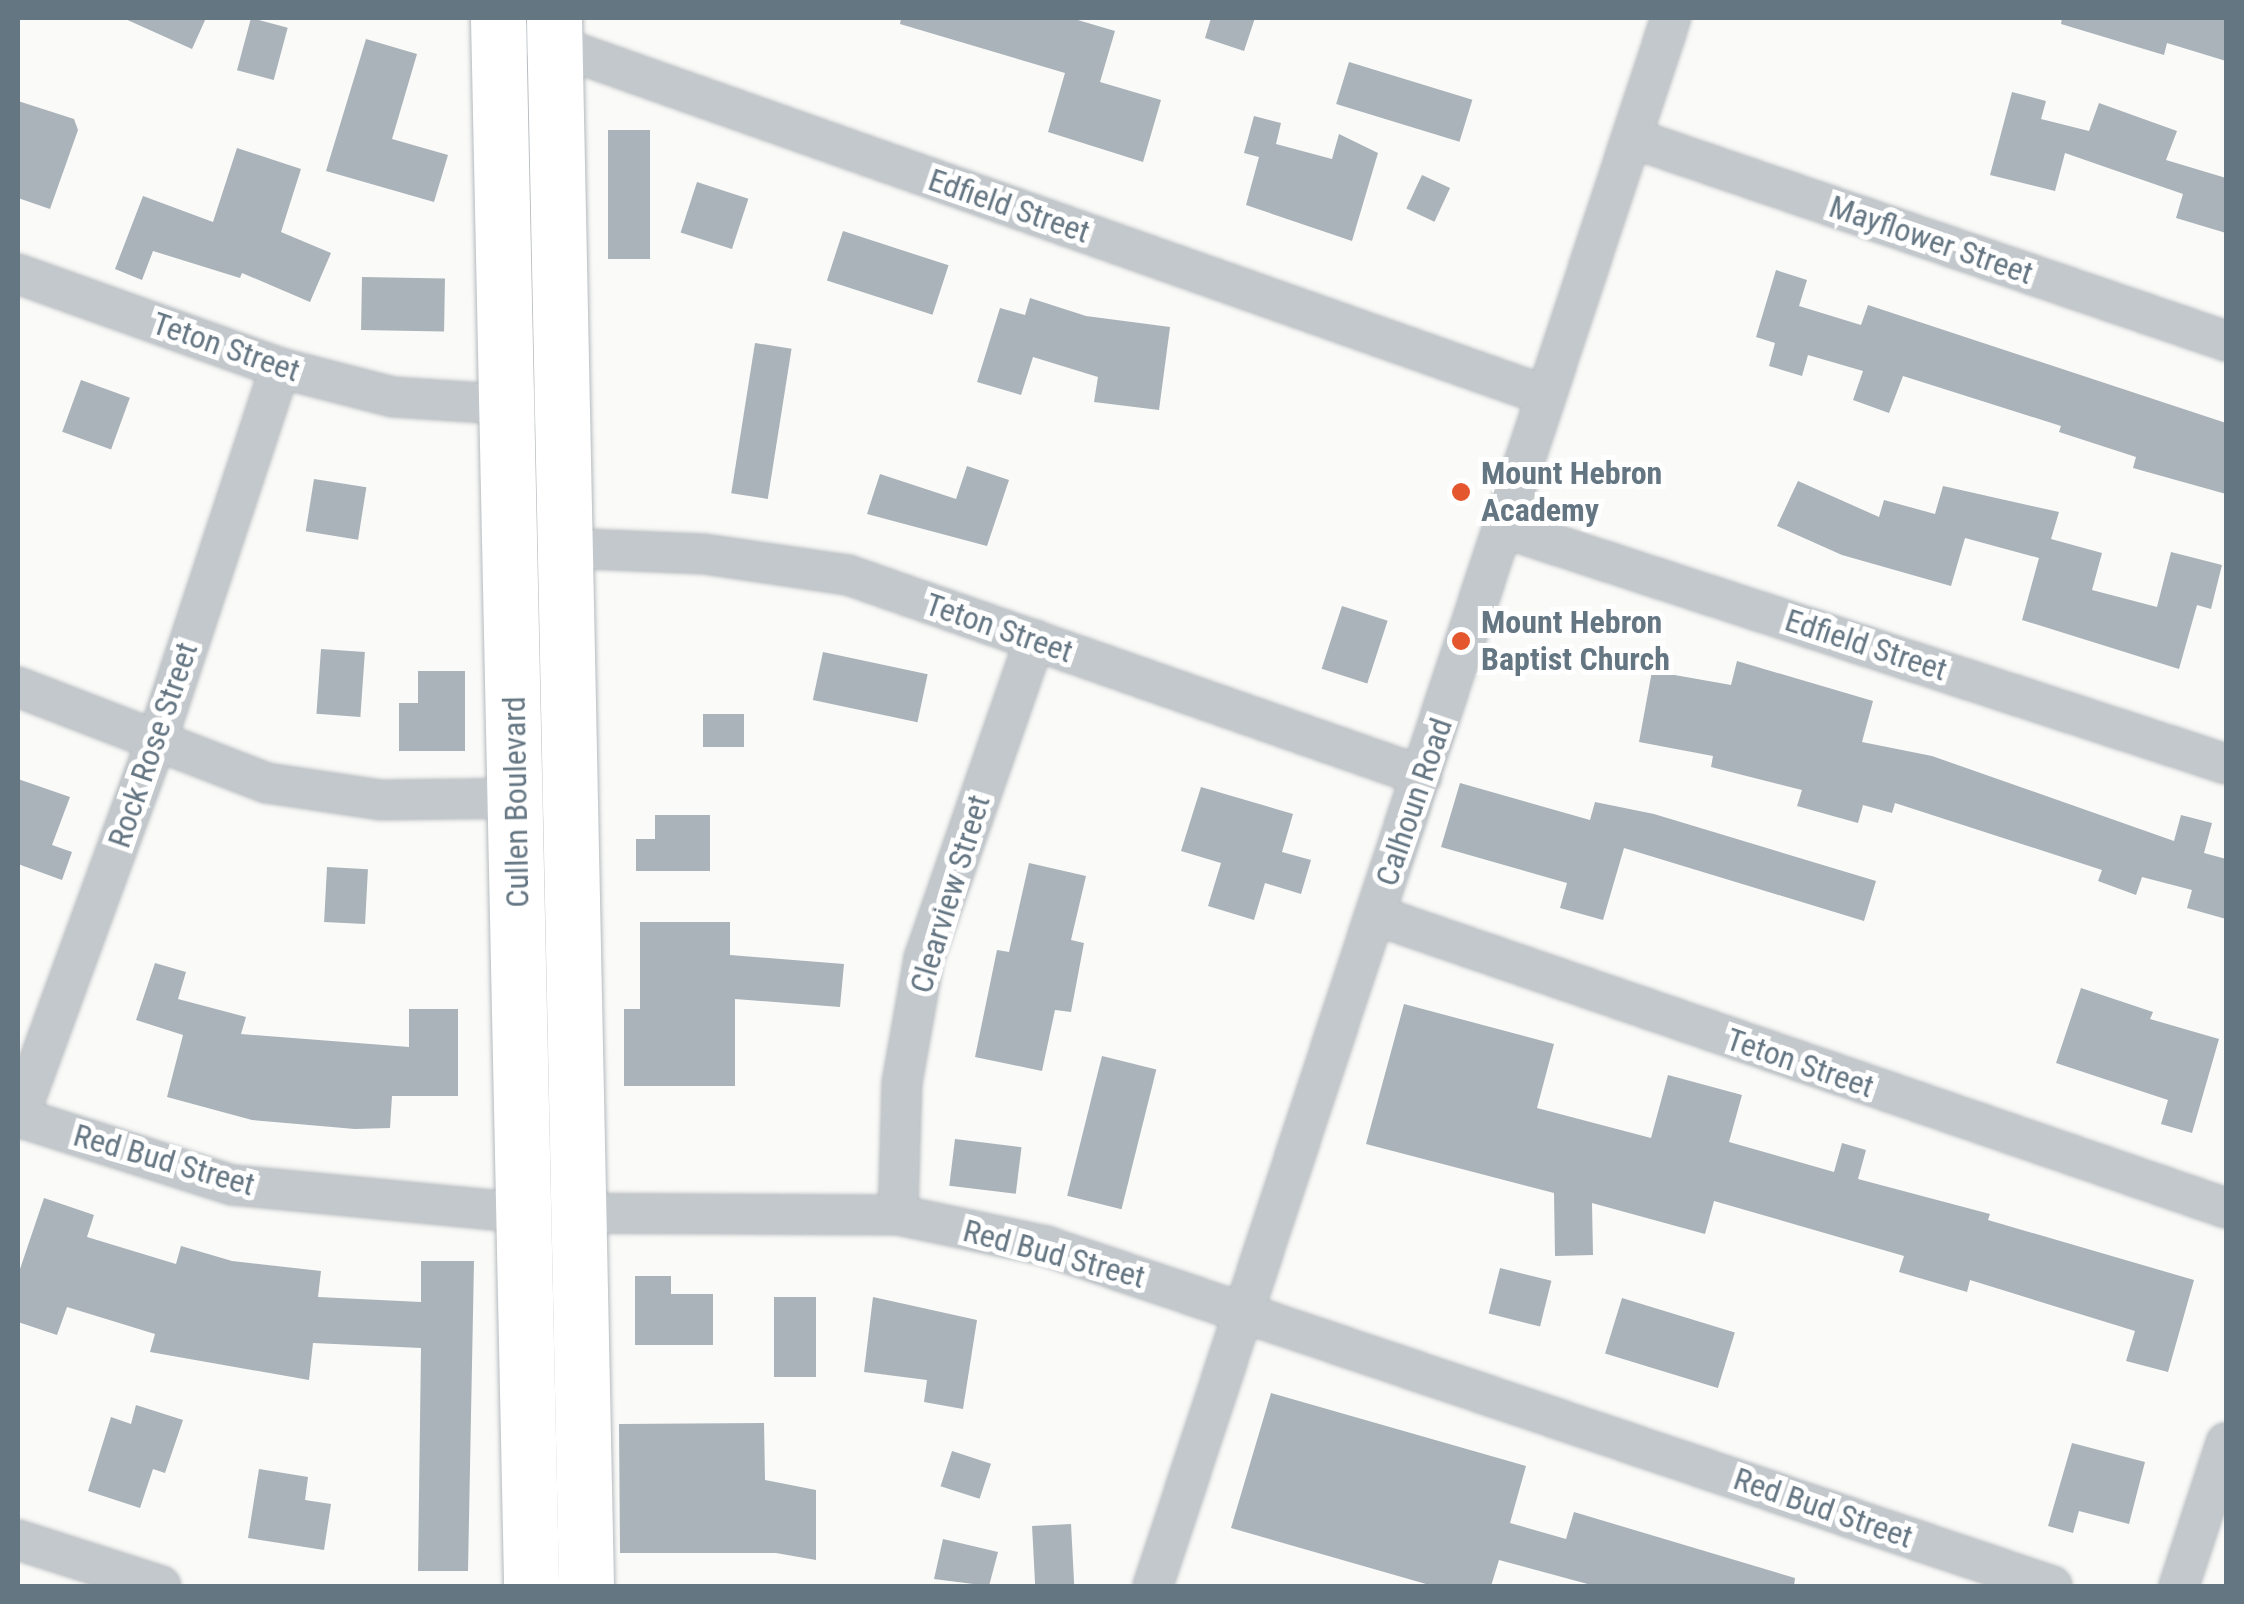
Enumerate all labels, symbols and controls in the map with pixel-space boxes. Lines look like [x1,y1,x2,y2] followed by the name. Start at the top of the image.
[923,161,1095,251] street label: Edfield Street
[1824,187,2038,293] street label: Mayflower Street
[147,304,305,390] street label: Teton Street
[1481,455,1662,530] place label: Mount Hebron Academy
[1450,481,1472,503] marker: Mount Hebron Academy
[920,585,1078,671] street label: Teton Street
[1780,601,1952,689] street label: Edfield Street
[1481,604,1670,679] place label: Mount Hebron Baptist Church
[1450,630,1472,652] marker: Mount Hebron Baptist Church
[100,637,206,853] street label: Rock Rose Street
[495,696,537,908] street label: Cullen Boulevard
[1367,713,1461,891] street label: Calhoun Road
[902,790,998,998] street label: Clearview Street
[1721,1020,1879,1106] street label: Teton Street
[69,1116,259,1204] street label: Red Bud Street
[959,1211,1149,1297] street label: Red Bud Street
[1729,1460,1917,1556] street label: Red Bud Street

